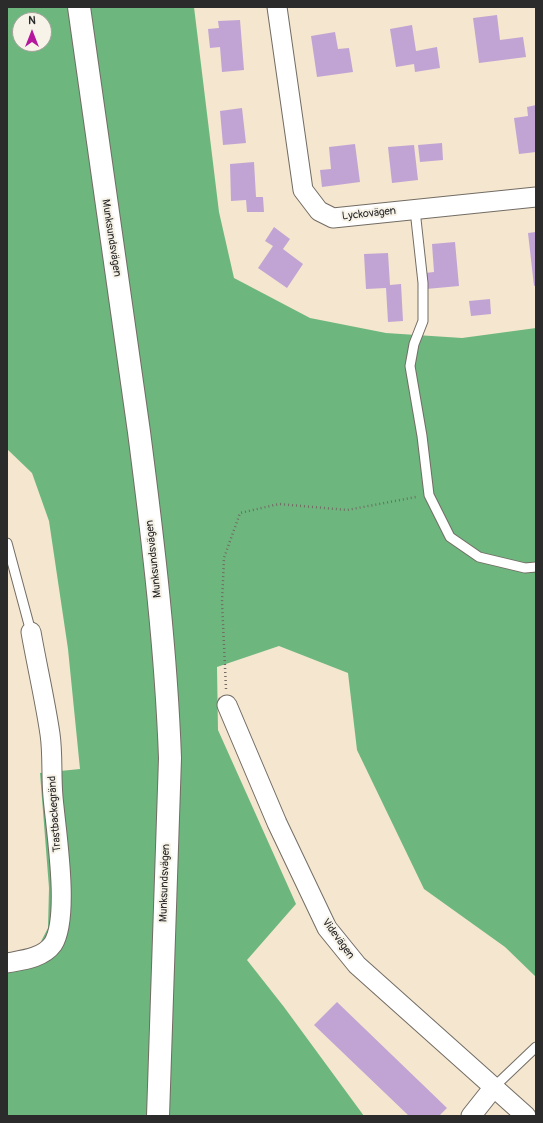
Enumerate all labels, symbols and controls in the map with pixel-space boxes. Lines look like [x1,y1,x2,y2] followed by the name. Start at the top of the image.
[12,12,52,52] north arrow
[28,14,36,27] text: N
[98,198,124,278] street label: Munksundsvägen
[341,205,397,223] street label: Lyckovägen
[143,519,165,599] street label: Munksundsvägen
[46,775,64,853] street label: Trastbackegränd
[157,844,173,922] street label: Munksundsvägen
[319,916,357,962] street label: Videvägen

